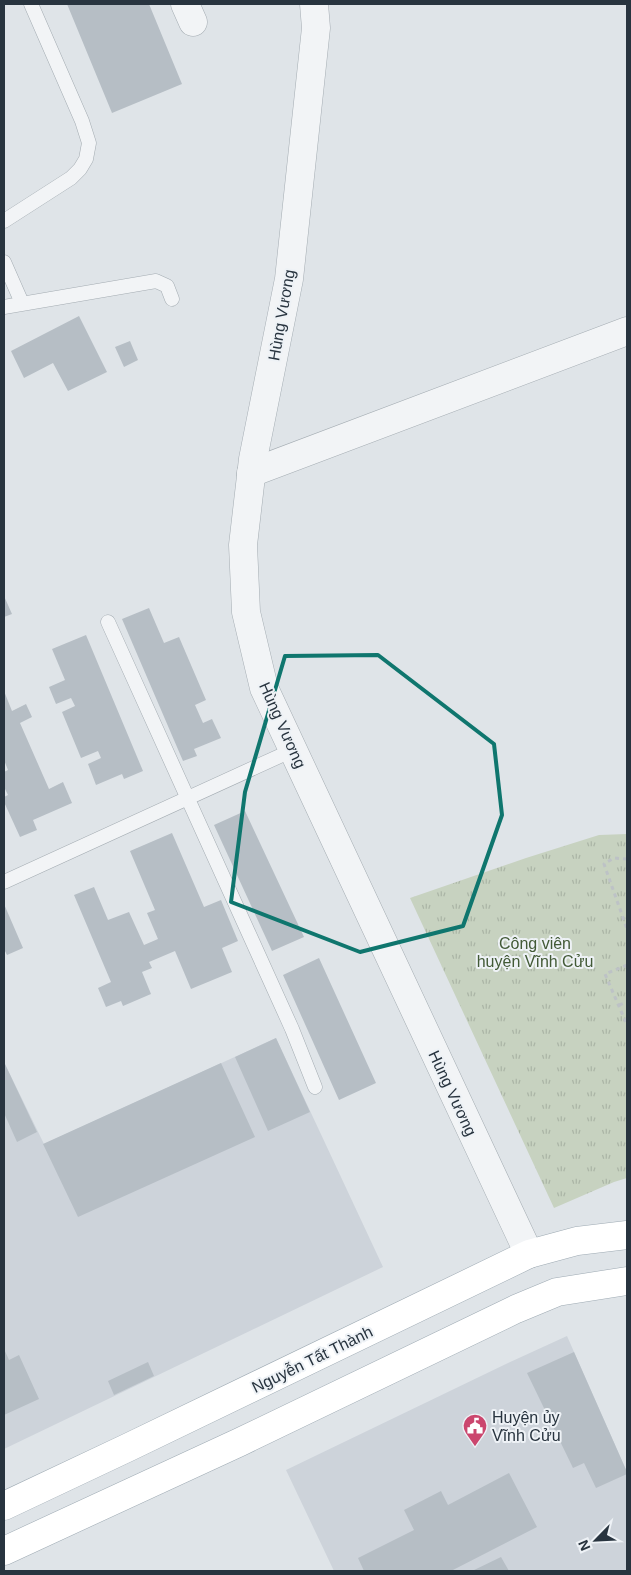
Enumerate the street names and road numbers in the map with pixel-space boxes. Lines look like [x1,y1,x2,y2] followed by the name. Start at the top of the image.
[265,268,298,362] street label: Hùng Vương
[256,680,309,771] street label: Hùng Vương
[425,1048,480,1139] street label: Hùng Vương
[249,1322,375,1396] street label: Nguyễn Tất Thành

